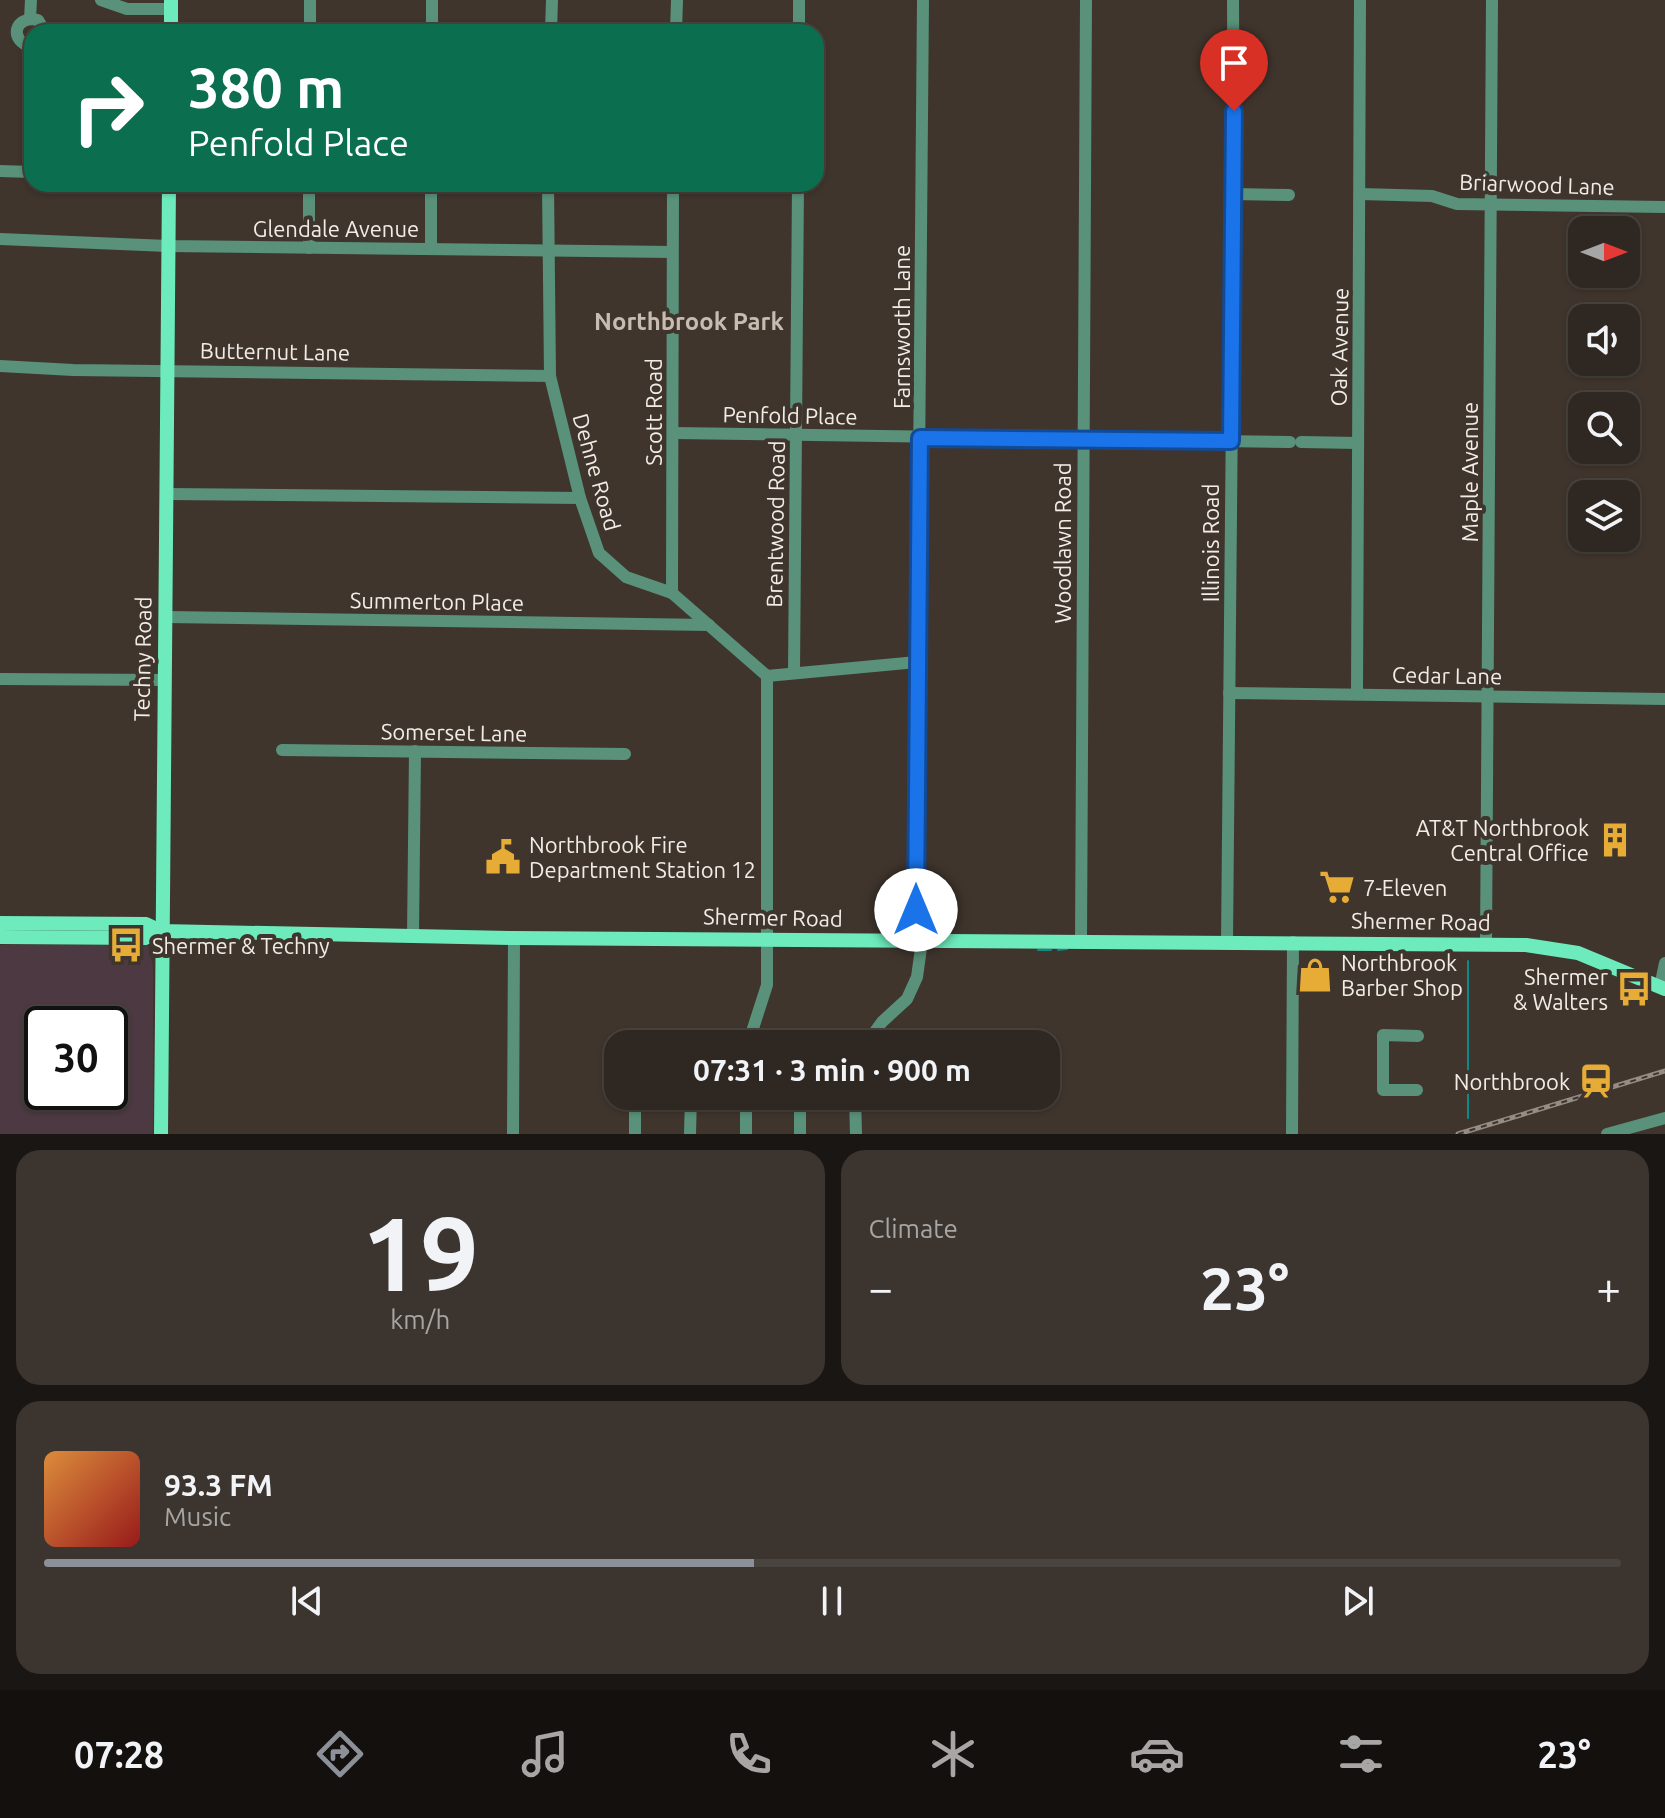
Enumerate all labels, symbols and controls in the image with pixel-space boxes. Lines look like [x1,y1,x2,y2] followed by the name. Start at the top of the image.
[1200,29,1268,111] pin
[1212,41,1256,85] icon: arrive
[56,56,160,160] icon: right
[188,56,344,119] text: 380 m
[188,122,409,163] text: Penfold Place
[1459,169,1615,199] street label: Briarwood Lane
[253,216,419,241] street label: Glendale Avenue
[1568,216,1640,288] north arrow
[1568,216,1640,552] map controls
[889,245,914,409] street label: Farnsworth Lane
[1325,287,1353,407] street label: Oak Avenue
[1568,304,1640,376] button: sound
[594,308,784,335] district label: Northbrook Park
[200,337,350,365] street label: Butternut Lane
[641,358,666,466] street label: Scott Road
[1568,392,1640,464] button: search
[722,401,858,429] street label: Penfold Place
[1457,402,1482,542] street label: Maple Avenue
[568,411,626,533] street label: Dehne Road
[761,440,789,608] street label: Brentwood Road
[1050,462,1075,624] street label: Woodlawn Road
[1568,480,1640,552] button: layers
[1198,484,1223,602] street label: Illinois Road
[350,587,524,615] street label: Summerton Place
[128,596,156,722] street label: Techny Road
[1392,662,1502,688] street label: Cedar Lane
[381,718,527,746] street label: Somerset Lane
[1416,815,1589,865] place label: AT&T Northbrook Central Office
[1596,821,1634,859] building icon: AT&T Northbrook Central Office
[529,832,756,882] place label: Northbrook Fire Department Station 12
[484,838,522,876] public building icon: Northbrook Fire Department Station 12
[874,868,958,952] position arrow
[1318,868,1356,906] supermarket icon: 7-Eleven
[1363,875,1447,900] place label: 7-Eleven
[703,903,843,931] street label: Shermer Road
[1351,907,1491,935] street label: Shermer Road
[107,926,145,964] bus stop icon: Shermer & Techny
[152,933,330,958] place label: Shermer & Techny
[1341,950,1463,1000] place label: Northbrook Barber Shop
[1296,956,1334,994] shop icon: Northbrook Barber Shop
[1513,964,1609,1014] place label: Shermer & Walters
[1615,970,1653,1008] bus stop icon: Shermer & Walters
[24,1006,128,1110] speed limit sign: 30
[693,1053,971,1087] text: 07:31 · 3 min · 900 m
[1577,1062,1615,1100] station icon: Northbrook
[1454,1069,1570,1094] place label: Northbrook
[362,1194,479,1311] text: 19
[869,1214,958,1243] text: Climate
[1200,1254,1289,1321] text: 23°
[869,1263,893,1312] text: −
[1596,1263,1621,1312] text: +
[390,1305,450,1334] text: km/h
[164,1468,273,1502] text: 93.3 FM
[164,1502,231,1531] text: Music
[285,1579,329,1623] icon: previous
[810,1579,854,1623] icon: pause
[1336,1579,1380,1623] icon: next
[312,1726,368,1782] icon: directions
[517,1726,573,1782] icon: music
[721,1726,777,1782] icon: phone
[925,1726,981,1782] icon: climate
[1129,1726,1185,1782] icon: car
[1333,1726,1389,1782] icon: filters
[74,1734,164,1775] text: 07:28
[1537,1734,1591,1775] text: 23°

